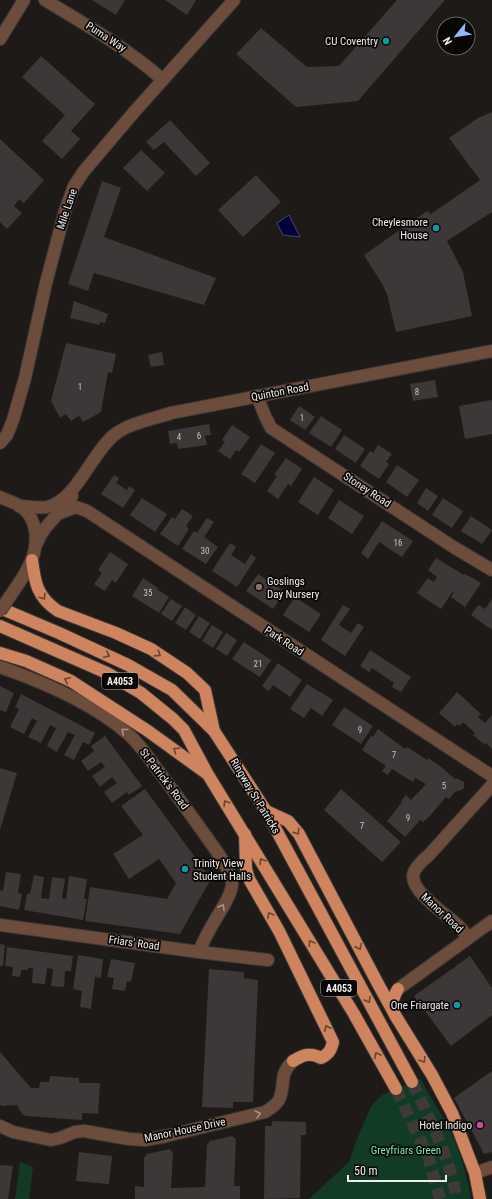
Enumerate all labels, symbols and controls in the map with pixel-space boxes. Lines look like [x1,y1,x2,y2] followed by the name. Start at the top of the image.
[436,16,476,56] north arrow
[83,19,129,55] street label: Puma Way
[440,34,455,47] text: N
[325,35,378,48] place label: CU Coventry
[381,36,391,46] marker: CU Coventry
[54,187,80,231] street label: Mile Lane
[372,216,428,242] place label: Cheylesmore House
[431,223,441,233] marker: Cheylesmore House
[250,380,310,404] street label: Quinton Road
[78,382,82,392] house number: 1
[415,387,419,397] house number: 8
[300,413,304,423] house number: 1
[197,431,201,441] house number: 6
[177,432,182,442] house number: 4
[341,470,393,510] street label: Stoney Road
[394,538,402,548] house number: 16
[201,546,209,556] house number: 30
[267,575,320,601] place label: Goslings Day Nursery
[254,582,264,592] marker: Goslings Day Nursery
[144,588,153,598] house number: 35
[38,593,46,600] one-way arrow
[262,624,306,658] street label: Park Road
[154,649,161,657] one-way arrow
[103,650,111,658] one-way arrow
[254,659,262,669] house number: 21
[102,673,138,689] road number: A4053
[63,677,71,685] one-way arrow
[358,725,362,735] house number: 9
[122,729,129,736] one-way arrow
[137,746,191,812] street label: St Patrick's Road
[173,747,180,755] one-way arrow
[392,750,397,760] house number: 7
[227,756,283,836] street label: Ringway St Patricks
[442,781,447,791] house number: 5
[223,800,231,807] one-way arrow
[406,813,410,823] house number: 9
[360,821,365,831] house number: 7
[292,828,299,835] one-way arrow
[193,857,251,883] place label: Trinity View Student Halls
[259,858,266,865] one-way arrow
[180,864,190,874] marker: Trinity View Student Halls
[418,890,466,936] street label: Manor Road
[218,904,225,911] one-way arrow
[268,912,275,920] one-way arrow
[108,933,160,953] street label: Friars' Road
[309,940,316,947] one-way arrow
[354,942,362,950] one-way arrow
[321,980,357,996] road number: A4053
[363,996,370,1003] one-way arrow
[391,999,449,1012] place label: One Friargate
[452,1000,462,1010] marker: One Friargate
[324,1025,332,1033] one-way arrow
[375,1052,382,1059] one-way arrow
[418,1056,425,1063] one-way arrow
[255,1110,261,1118] one-way arrow
[143,1115,227,1145] street label: Manor House Drive
[419,1119,472,1132] place label: Hotel Indigo
[475,1120,485,1130] marker: Hotel Indigo
[371,1144,441,1157] park label: Greyfriars Green
[348,1157,446,1183] scale bar
[354,1164,378,1178] text: 50 m

